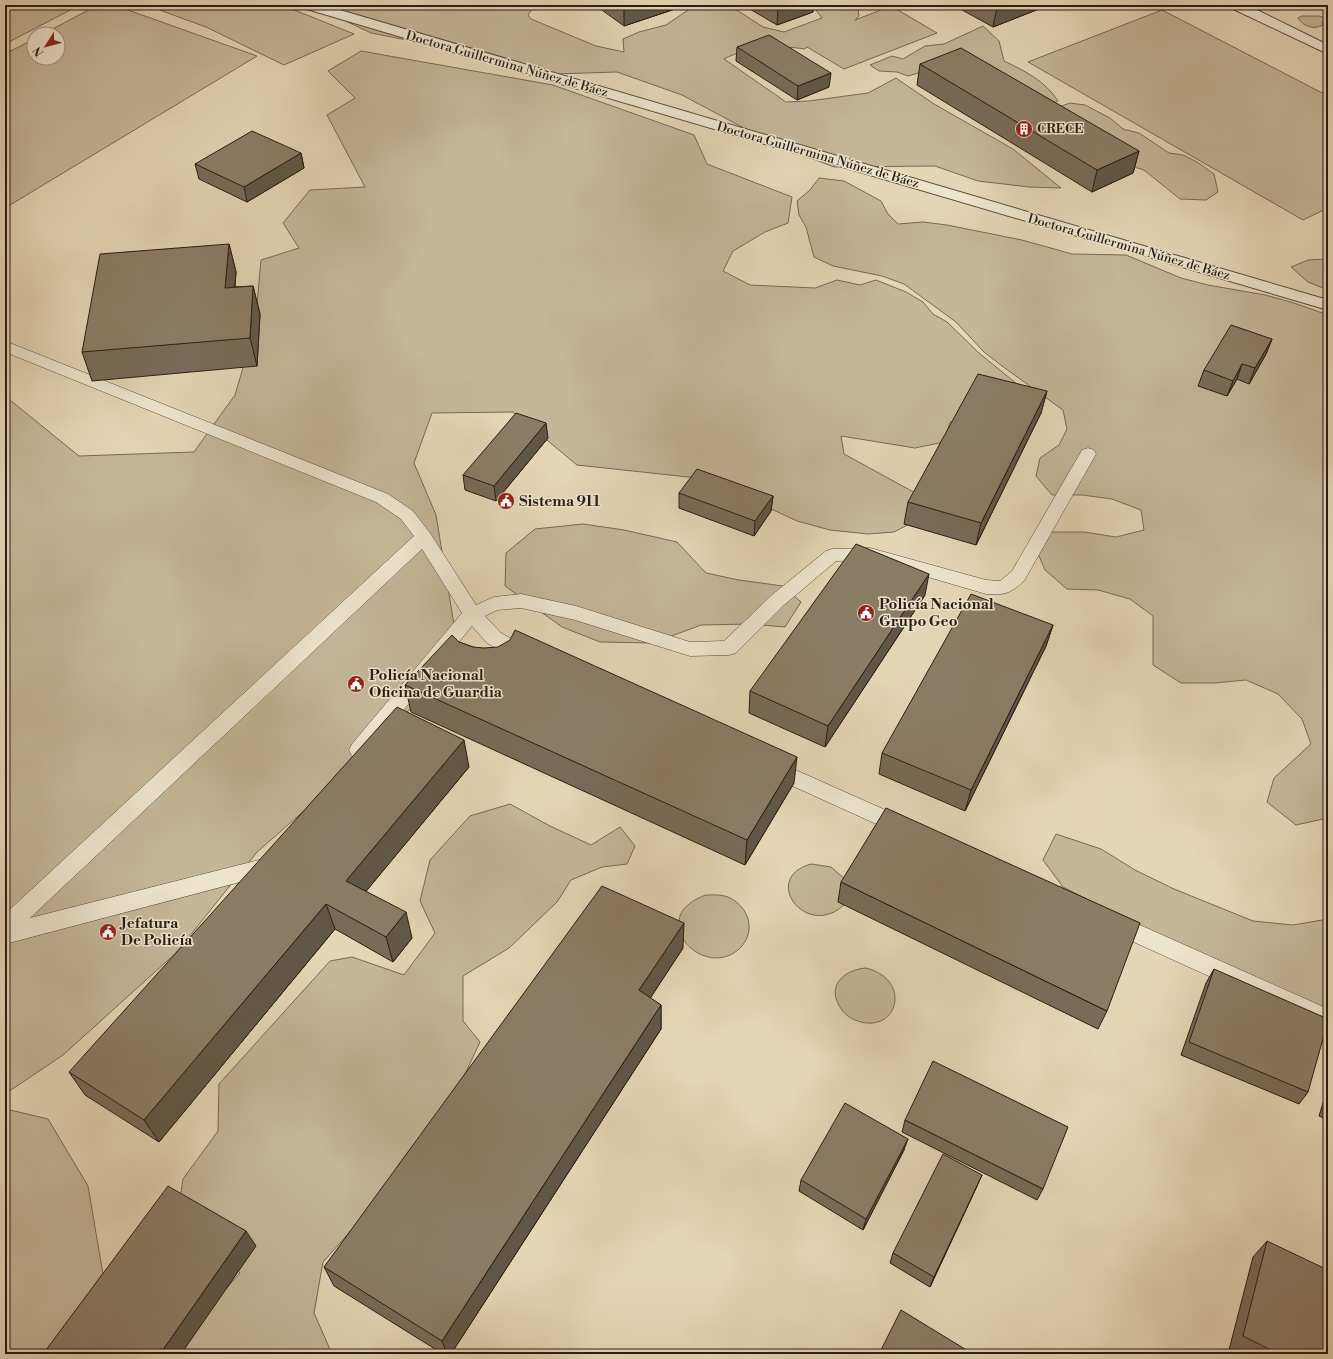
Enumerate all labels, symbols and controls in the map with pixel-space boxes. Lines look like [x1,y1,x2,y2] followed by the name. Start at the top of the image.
[26,26,66,66] north arrow
[404,27,610,101] street label: Doctora Guillermina Núñez de Báez
[30,43,47,59] text: N
[715,118,921,192] street label: Doctora Guillermina Núñez de Báez
[1014,119,1034,139] building icon: CRECE
[1037,121,1083,137] place label: CRECE
[1026,210,1232,284] street label: Doctora Guillermina Núñez de Báez
[496,491,516,511] public building icon: Sistema 911
[519,492,601,511] place label: Sistema 911
[879,595,994,631] place label: Policía Nacional Grupo Geo
[856,603,876,623] public building icon: Policía Nacional Grupo Geo
[369,666,503,702] place label: Policía Nacional Oficina de Guardia
[346,674,366,694] public building icon: Policía Nacional Oficina de Guardia
[119,914,193,950] place label: Jefatura De Policía
[98,922,118,942] public building icon: Jefatura De Policía

